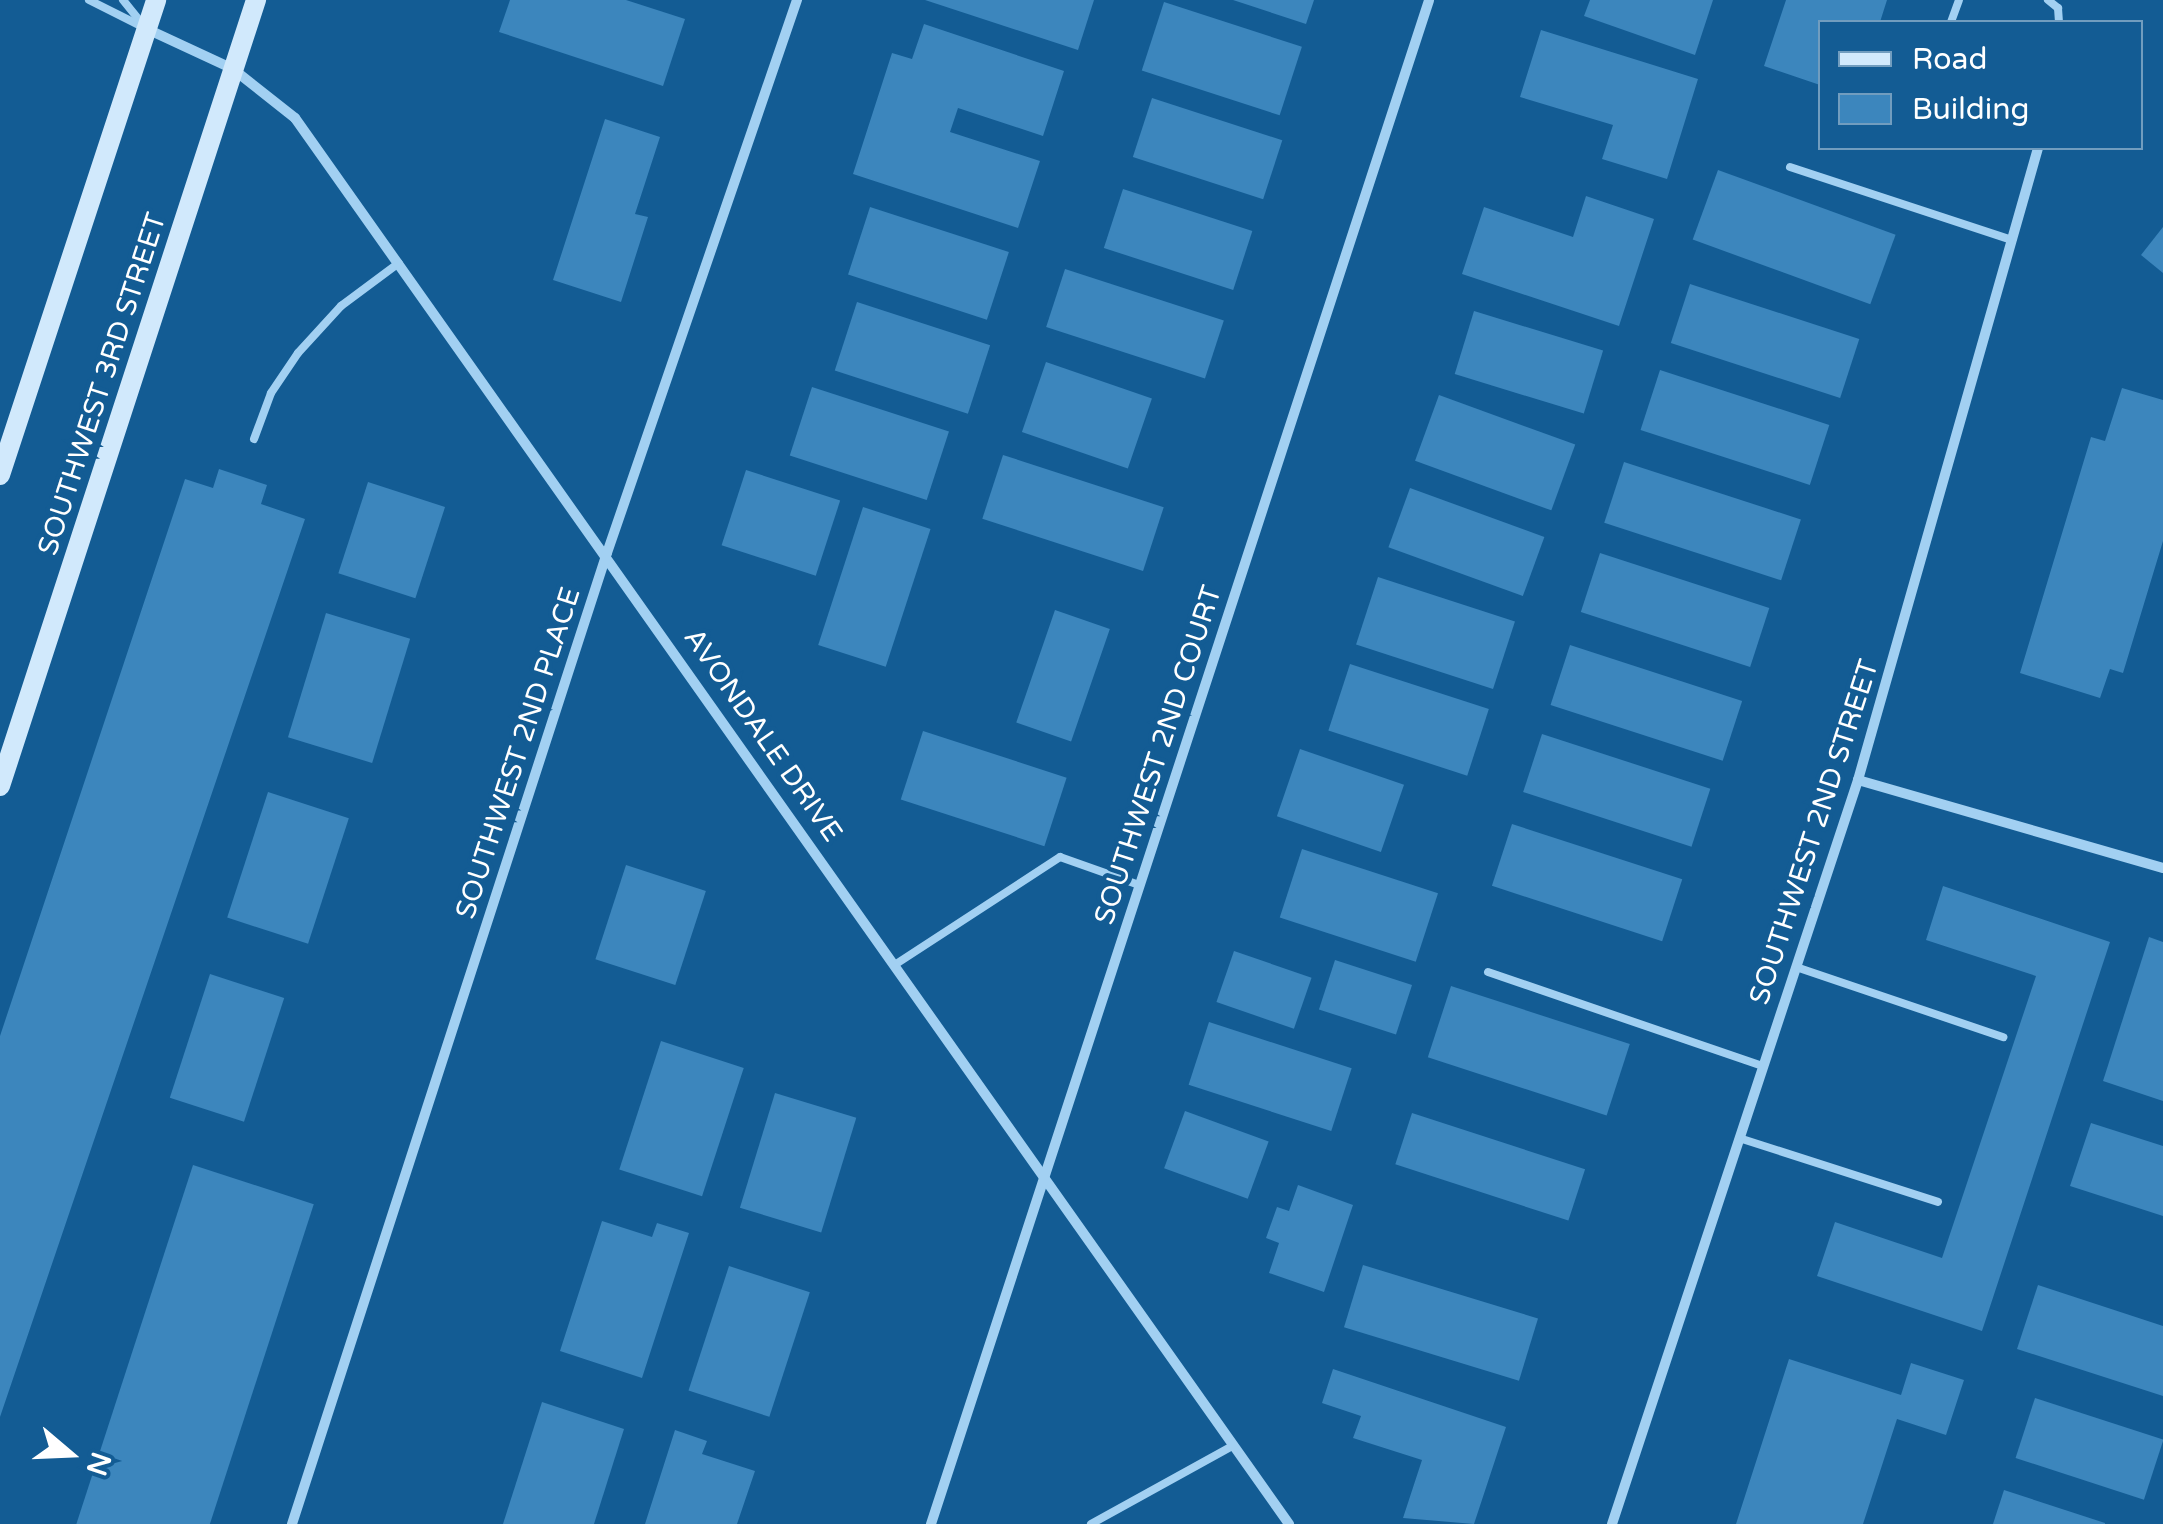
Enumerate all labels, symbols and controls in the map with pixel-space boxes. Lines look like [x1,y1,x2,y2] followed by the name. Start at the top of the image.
[1818,20,2143,150] legend
[1912,41,1987,78] text: Road
[1912,91,2029,128] text: Building
[31,209,173,559] street label: SOUTHWEST 3RD STREET
[1087,581,1229,929] street label: SOUTHWEST 2ND COURT
[448,583,588,923] street label: SOUTHWEST 2ND PLACE
[677,622,849,848] street label: AVONDALE DRIVE
[1742,655,1886,1009] street label: SOUTHWEST 2ND STREET
[20,1404,120,1504] north arrow
[79,1448,118,1480] text: N

